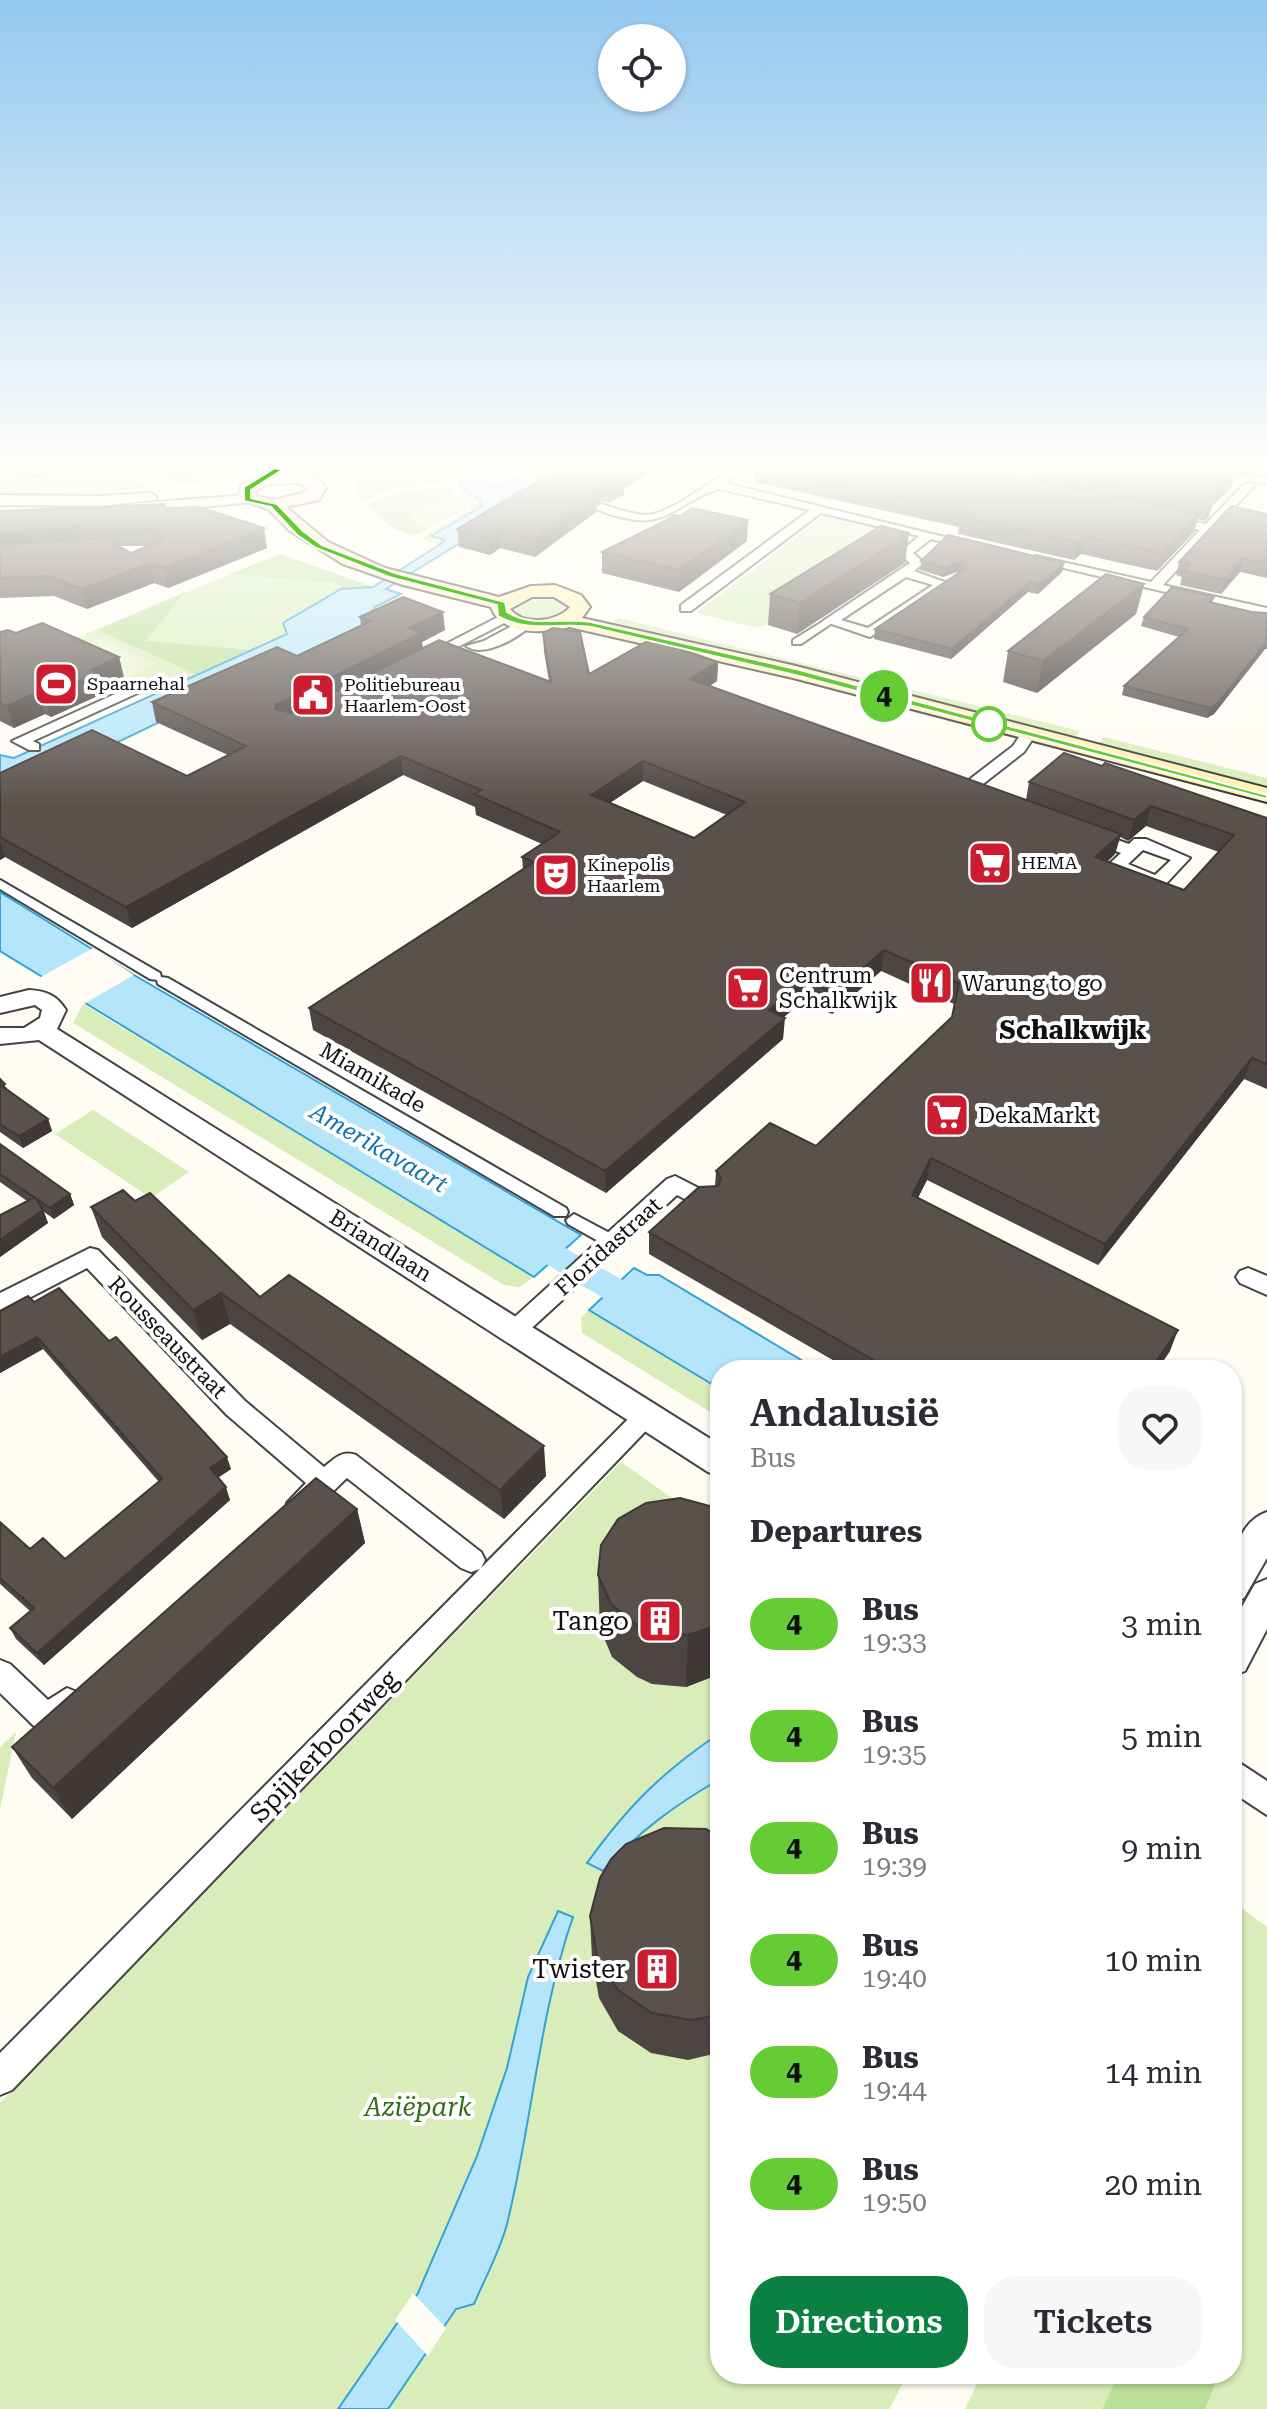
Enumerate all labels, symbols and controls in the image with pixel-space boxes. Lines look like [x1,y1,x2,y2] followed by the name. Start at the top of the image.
[598,24,686,112] map controls
[598,24,686,112] button: locate
[32,660,80,708] sports icon: Spaarnehal
[858,670,910,722] line badge: 4
[289,671,337,719] public building icon: Politiebureau Haarlem-Oost
[87,673,185,694] place label: Spaarnehal
[344,674,466,716] place label: Politiebureau Haarlem-Oost
[876,679,892,712] text: 4
[972,707,1006,741] unlabelled marker
[966,839,1014,887] supermarket icon: HEMA
[532,851,580,899] theatre icon: Kinepolis Haarlem
[1021,852,1078,873] place label: HEMA
[587,854,670,896] place label: Kinepolis Haarlem
[907,959,955,1007] restaurant icon: Warung to go
[779,963,898,1013] place label: Centrum Schalkwijk
[724,964,772,1012] supermarket icon: Centrum Schalkwijk
[962,971,1103,996] place label: Warung to go
[999,1015,1147,1045] district label: Schalkwijk
[315,1037,430,1118] street label: Miamikade
[923,1091,971,1139] supermarket icon: DekaMarkt
[304,1096,453,1199] water label: Amerikavaart
[978,1103,1096,1128] place label: DekaMarkt
[550,1192,667,1301] street label: Floridastraat
[325,1204,436,1287] street label: Briandlaan
[103,1271,232,1403] street label: Rousseaustraat
[1118,1386,1202,1470] button: heart
[750,1391,939,1435] text: Andalusië
[750,1443,796,1473] text: Bus
[750,1514,922,1549] text: Departures
[862,1592,919,1627] text: Bus
[636,1597,684,1645] building icon: Tango
[552,1606,629,1636] place label: Tango
[786,1607,802,1640] text: 4
[1121,1607,1202,1642] text: 3 min
[862,1627,927,1657] text: 19:33
[244,1664,404,1828] street label: Spijkerboorweg
[862,1704,919,1739] text: Bus
[786,1719,802,1752] text: 4
[1121,1719,1202,1754] text: 5 min
[862,1739,927,1769] text: 19:35
[862,1816,919,1851] text: Bus
[786,1831,802,1864] text: 4
[1121,1831,1202,1866] text: 9 min
[862,1851,927,1881] text: 19:39
[862,1928,919,1963] text: Bus
[786,1943,802,1976] text: 4
[1105,1943,1202,1978] text: 10 min
[633,1945,681,1993] building icon: Twister
[532,1954,626,1984] place label: Twister
[862,1963,927,1993] text: 19:40
[862,2040,919,2075] text: Bus
[786,2055,802,2088] text: 4
[1105,2055,1202,2090] text: 14 min
[862,2075,927,2105] text: 19:44
[362,2092,472,2122] park label: Aziëpark
[862,2152,919,2187] text: Bus
[786,2167,802,2200] text: 4
[1105,2167,1202,2202] text: 20 min
[862,2187,927,2217] text: 19:50
[750,2276,968,2368] button: Directions
[984,2276,1202,2368] button: Tickets

